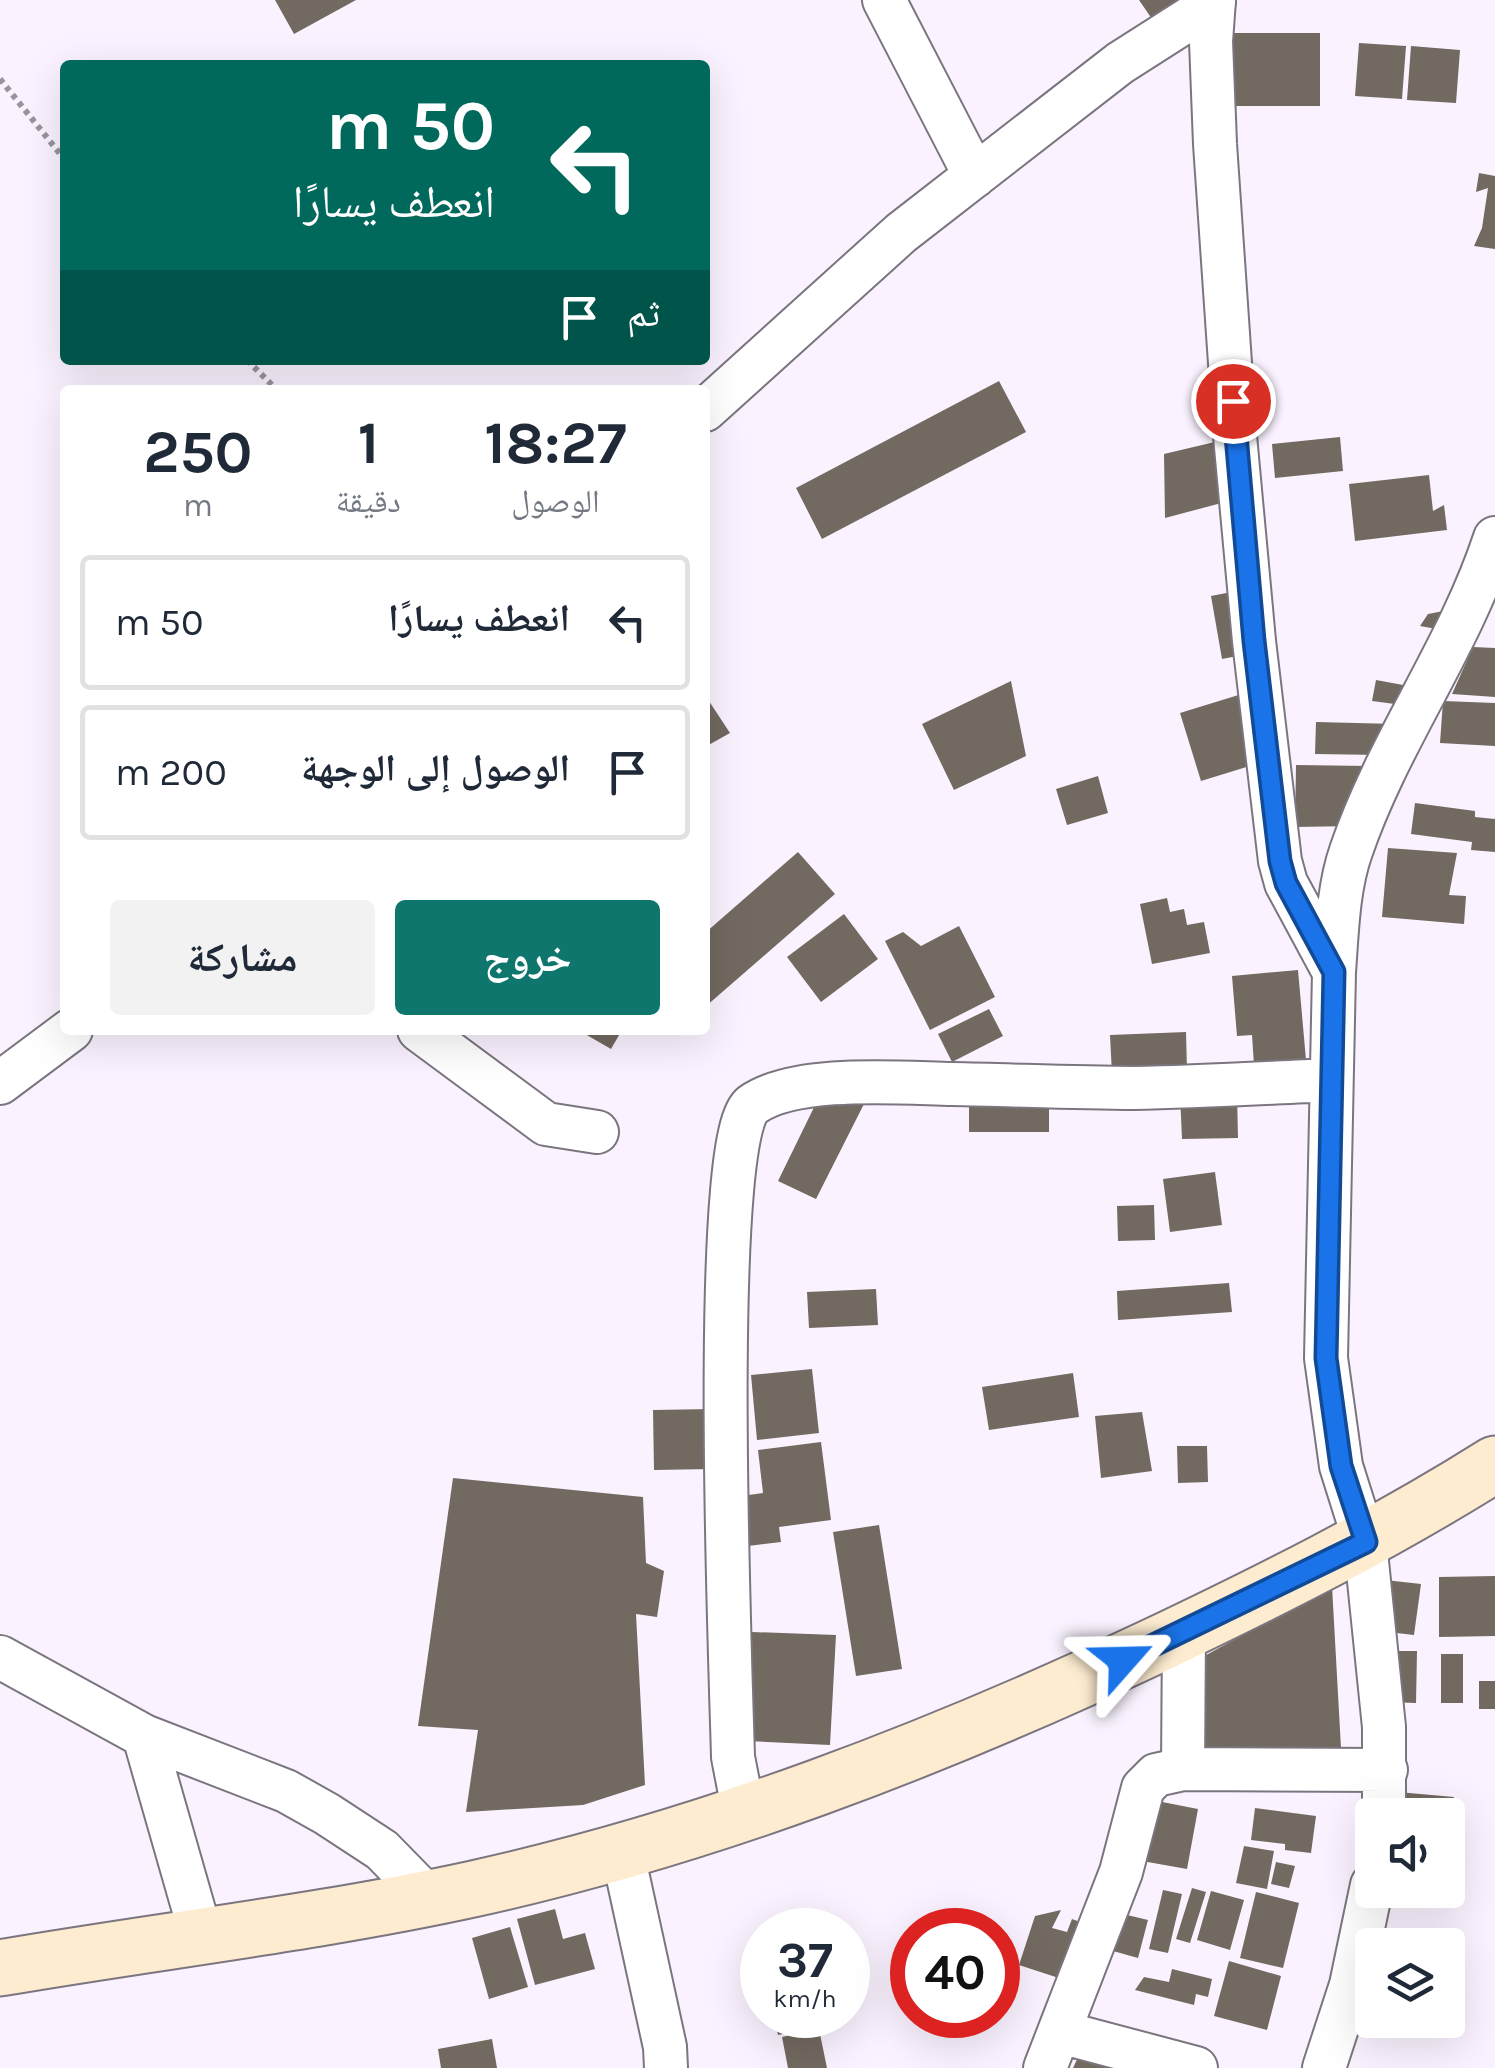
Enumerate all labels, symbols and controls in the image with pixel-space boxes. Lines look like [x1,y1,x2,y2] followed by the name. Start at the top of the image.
[326,85,495,167] text: 50 m
[530,100,660,230] icon: left
[293,176,495,228] text: انعطف يسارًا
[552,290,607,345] icon: arrive
[627,291,660,336] text: ثم
[1191,359,1276,444] pin
[1206,374,1261,429] icon: arrive
[358,408,379,478] text: 1
[484,408,627,478] text: 18:27
[143,417,253,487] text: 250
[336,483,401,520] text: دقيقة
[511,483,600,520] text: الوصول
[183,487,213,524] text: m
[600,595,655,650] icon: left
[388,596,570,641] text: انعطف يسارًا
[115,600,204,645] text: 50 m
[600,745,655,800] icon: arrive
[301,746,570,791] text: الوصول إلى الوجهة
[115,750,227,795] text: 200 m
[110,900,375,1015] button: مشاركة
[395,900,660,1015] button: خروج
[1071,1608,1175,1712] position arrow
[1355,1798,1465,2038] map controls
[1355,1798,1465,1908] button: sound
[890,1908,1020,2038] speed limit sign: 40
[1355,1928,1465,2038] button: layers
[777,1931,833,1990] text: 37
[773,1984,837,2013] text: km/h

